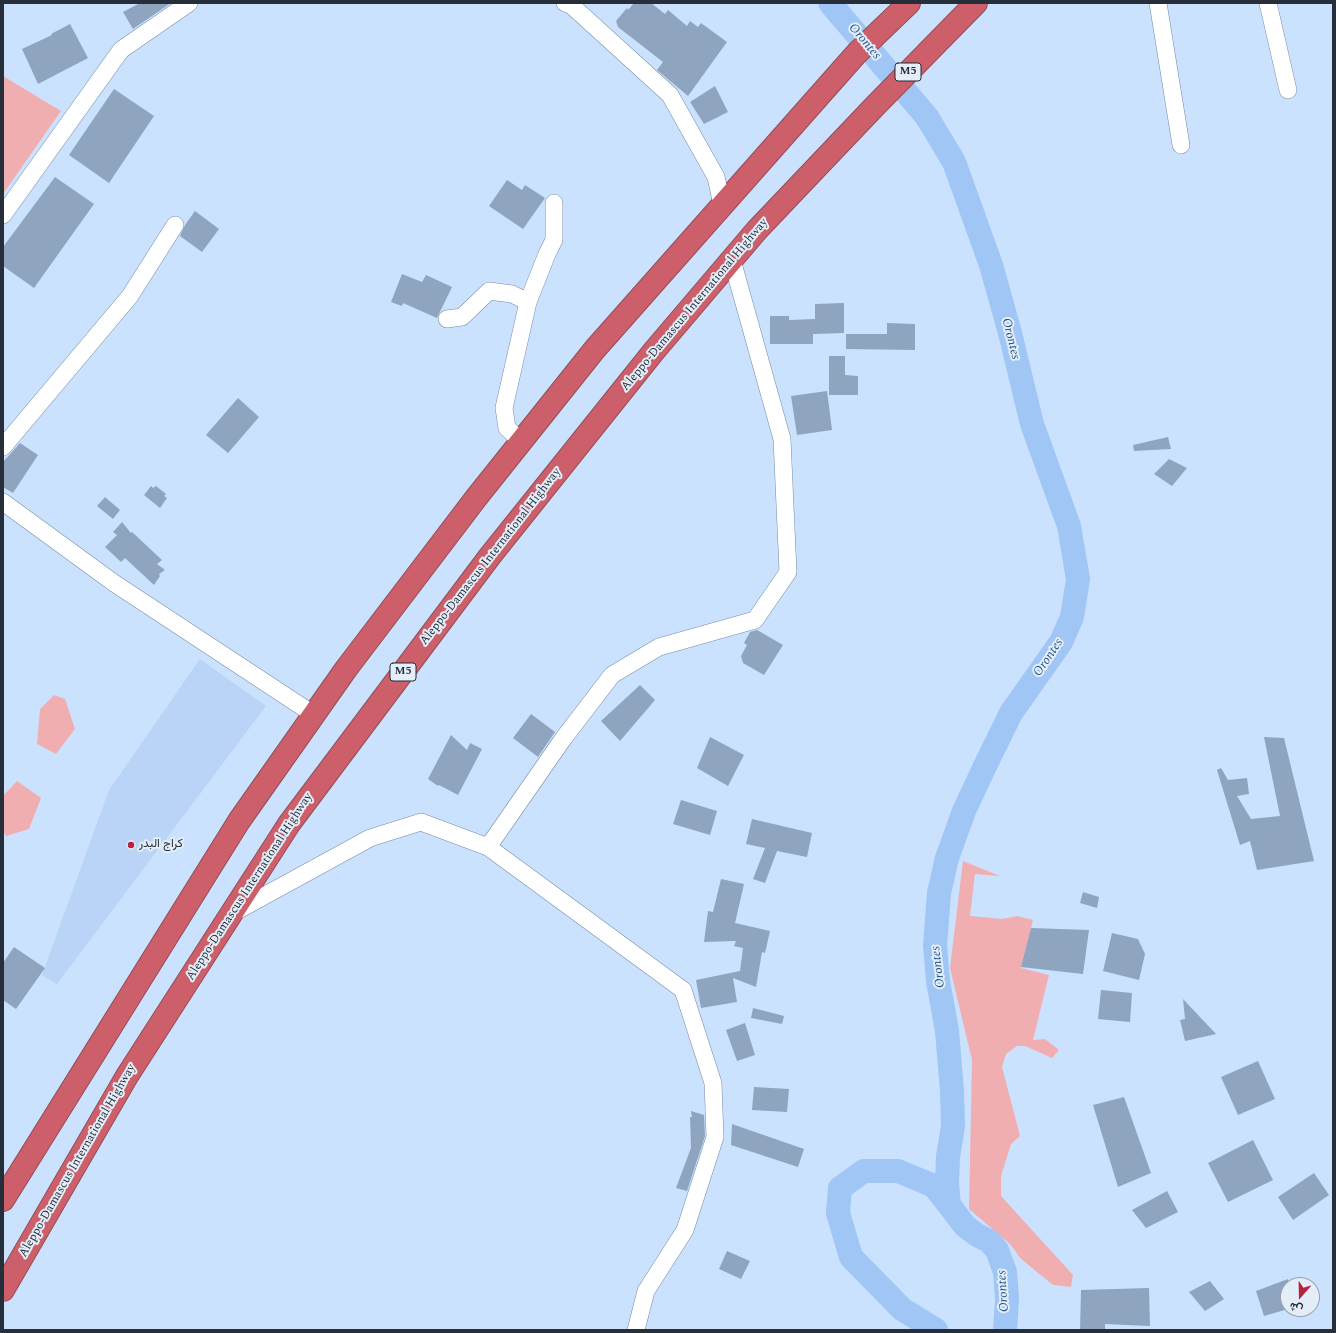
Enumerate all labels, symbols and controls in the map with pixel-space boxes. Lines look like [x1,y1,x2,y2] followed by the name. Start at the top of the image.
[844,21,884,63] water label: Orontes
[895,63,921,81] road number: M5
[619,216,771,394] street label: Aleppo-Damascus International Highway
[997,317,1023,361] water label: Orontes
[417,466,565,648] street label: Aleppo-Damascus International Highway
[1031,636,1067,680] water label: Orontes
[390,663,416,681] road number: M5
[184,791,316,983] street label: Aleppo-Damascus International Highway
[139,838,183,852] place label: كراج البدر
[126,840,136,850] marker: كراج البدر
[929,945,949,989] water label: Orontes
[17,1062,139,1260] street label: Aleppo-Damascus International Highway
[995,1269,1013,1313] water label: Orontes
[1280,1277,1320,1317] north arrow
[1287,1298,1305,1318] text: ش

